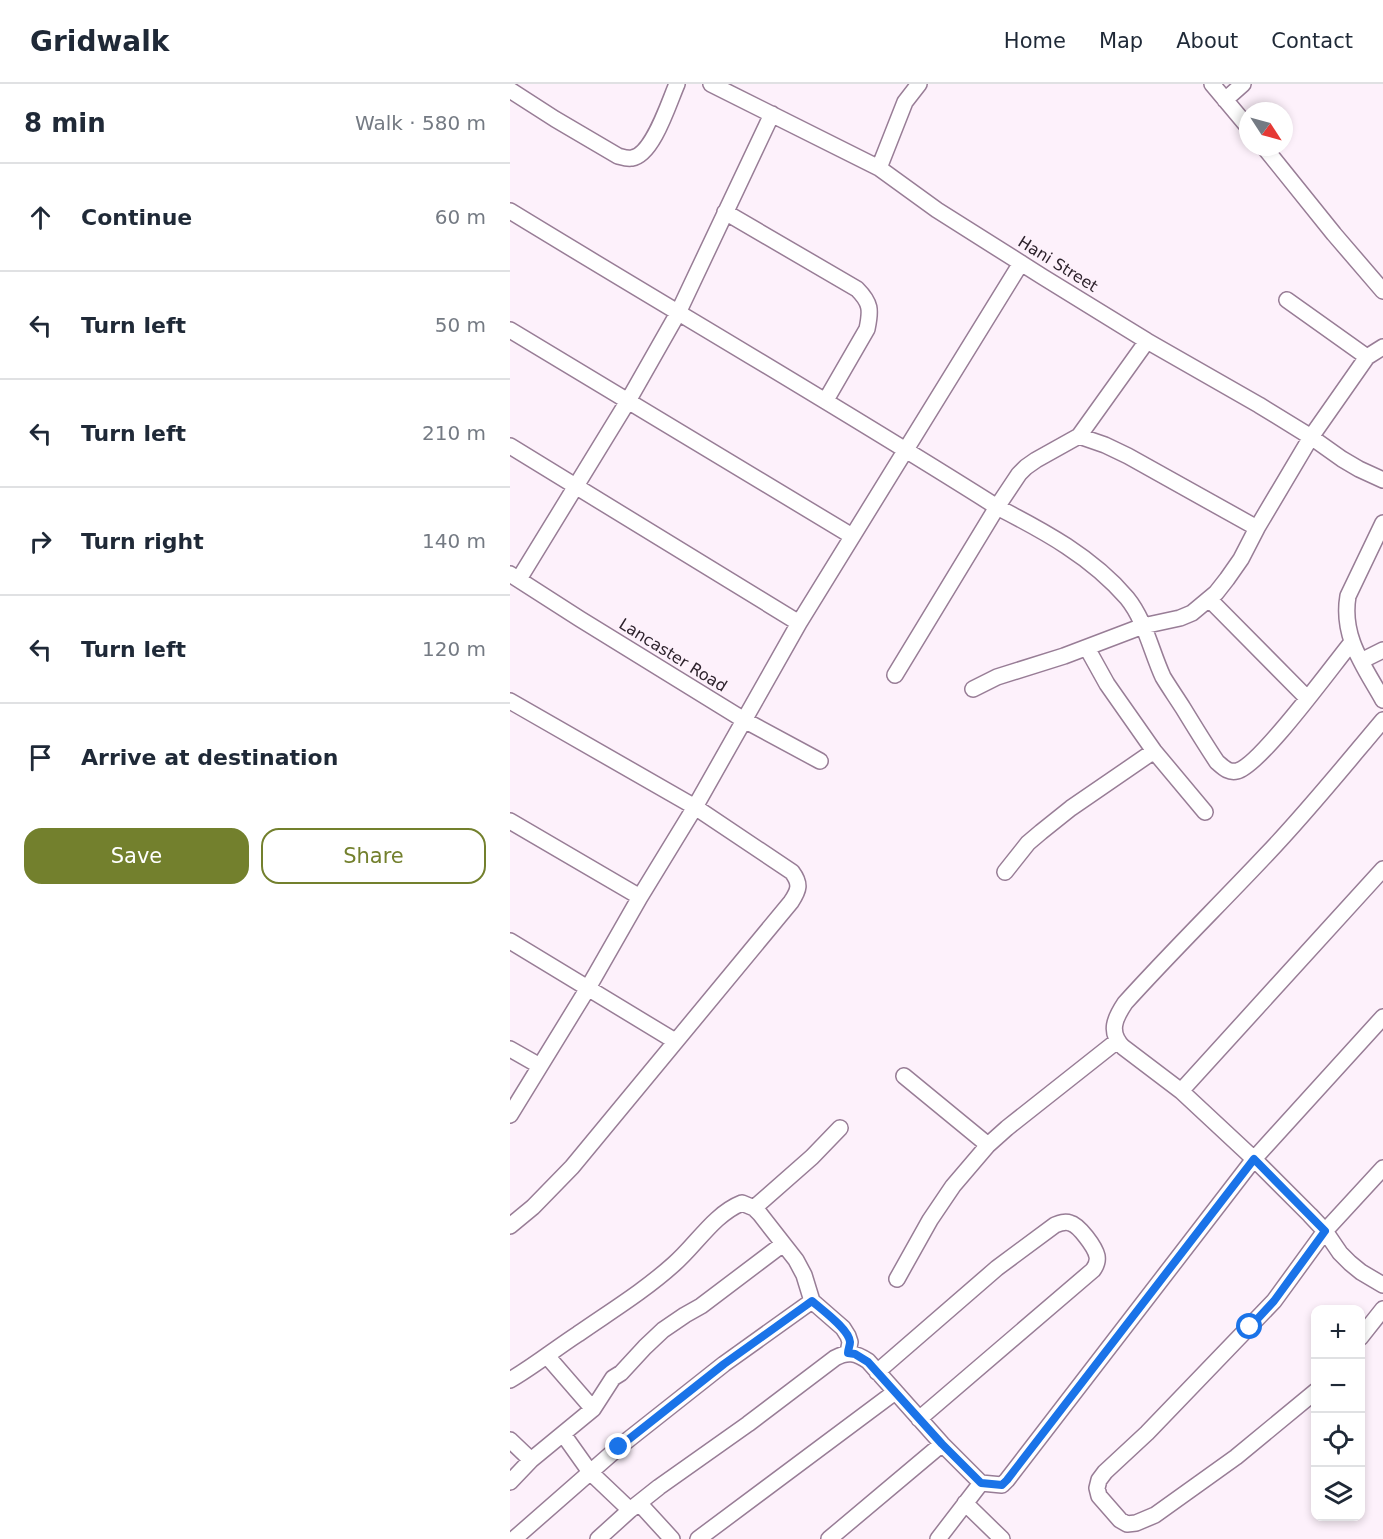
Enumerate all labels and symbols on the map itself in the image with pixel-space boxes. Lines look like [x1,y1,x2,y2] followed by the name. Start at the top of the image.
[1239,102,1293,156] north arrow
[1015,232,1101,296] street label: Hani Street
[615,614,731,696] street label: Lancaster Road
[1236,1313,1262,1339] route start
[605,1433,631,1459] route end

